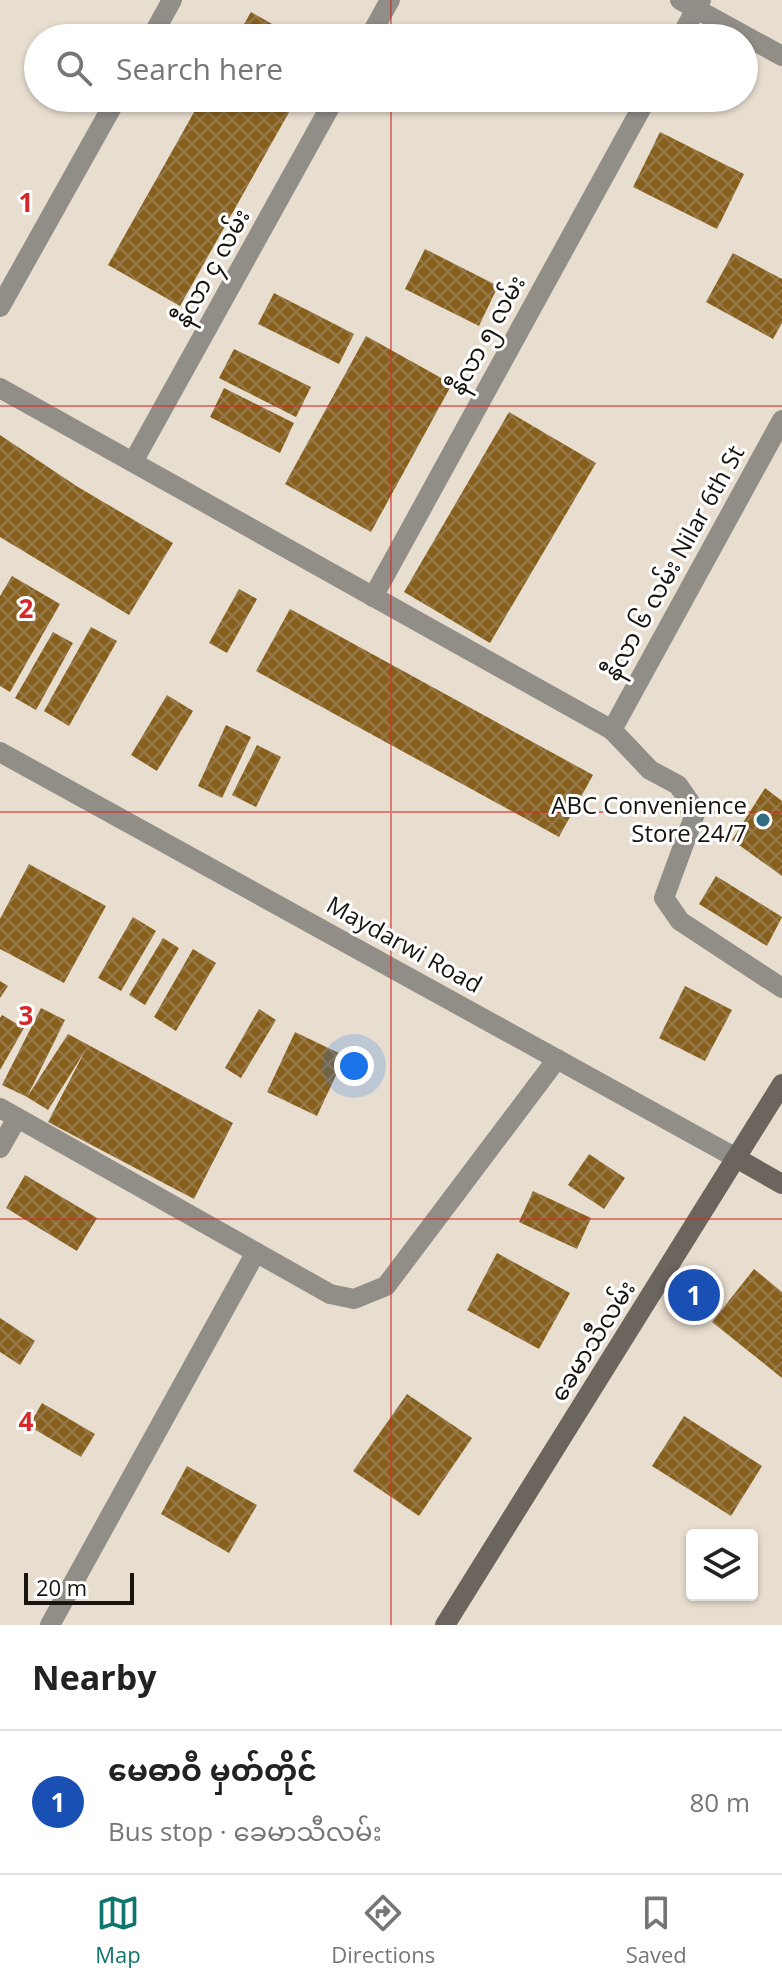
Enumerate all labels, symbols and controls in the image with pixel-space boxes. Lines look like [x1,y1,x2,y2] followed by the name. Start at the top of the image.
[24,24,758,112] search box
[52,46,96,90] icon: search
[116,48,283,89] text: Search here
[19,184,33,220] text: 1
[165,202,260,334] street label: နီလာ ၄ လမ်း
[439,269,536,402] street label: နီလာ ၅ လမ်း
[594,439,755,688] street label: နီလာ ၆ လမ်း Nilar 6th St
[19,590,34,626] text: 2
[551,788,747,849] place label: ABC Convenience Store 24/7
[754,811,772,829] marker: ABC Convenience Store 24/7
[321,887,488,1000] street label: Maydarwi Road
[19,997,33,1033] text: 3
[334,1046,374,1086] your location
[668,1265,720,1325] pin: 1
[541,1273,642,1407] street label: ခေမာသီလမ်း
[19,1403,34,1439] text: 4
[686,1529,758,1601] map controls
[686,1529,758,1601] button: layers
[24,1569,134,1605] scale bar
[36,1572,87,1602] text: 20 m
[32,1654,157,1700] text: Nearby
[108,1749,317,1790] text: မေဓာဝီ မှတ်တိုင်
[51,1784,65,1820] text: 1
[689,1784,750,1820] text: 80 m
[108,1813,382,1849] text: Bus stop · ခေမာသီလမ်း
[95,1891,141,1969] tab: Map
[331,1891,435,1969] tab: Directions
[626,1891,687,1969] tab: Saved

